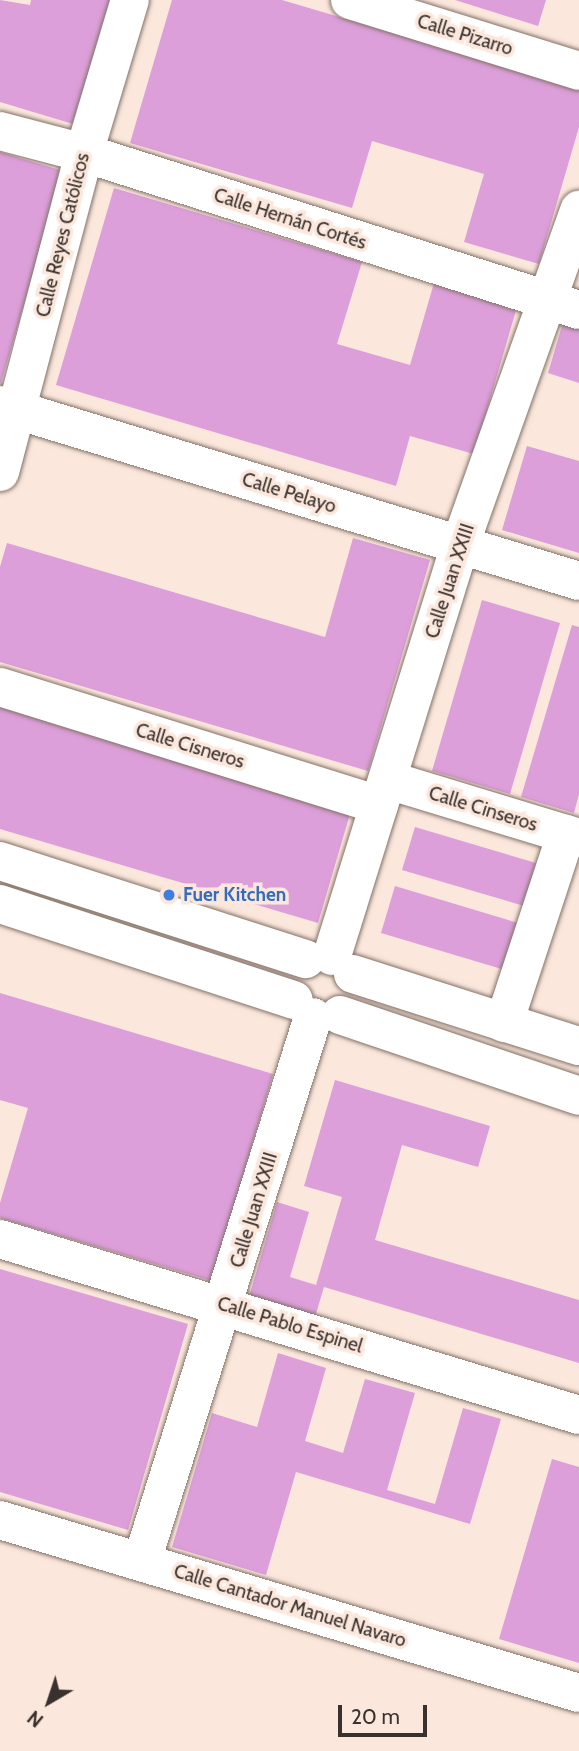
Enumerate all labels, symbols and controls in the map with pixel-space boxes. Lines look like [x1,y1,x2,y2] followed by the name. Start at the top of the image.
[414,10,516,60] street label: Calle Pizarro
[32,151,94,319] street label: Calle Reyes Católicos
[211,184,369,254] street label: Calle Hernán Cortés
[239,468,339,518] street label: Calle Pelayo
[421,521,479,641] street label: Calle Juan XXIII
[133,719,247,773] street label: Calle Cisneros
[426,782,540,836] street label: Calle Cinseros
[183,884,286,906] place label: Fuer Kitchen
[161,887,177,903] marker: Fuer Kitchen
[226,1150,282,1270] street label: Calle Juan XXIII
[215,1292,365,1358] street label: Calle Pablo Espinel
[171,1560,409,1652] street label: Calle Cantador Manuel Navaro
[14,1667,84,1737] north arrow
[341,1692,430,1736] scale bar
[351,1704,400,1729] text: 20 m
[23,1706,48,1732] text: N

